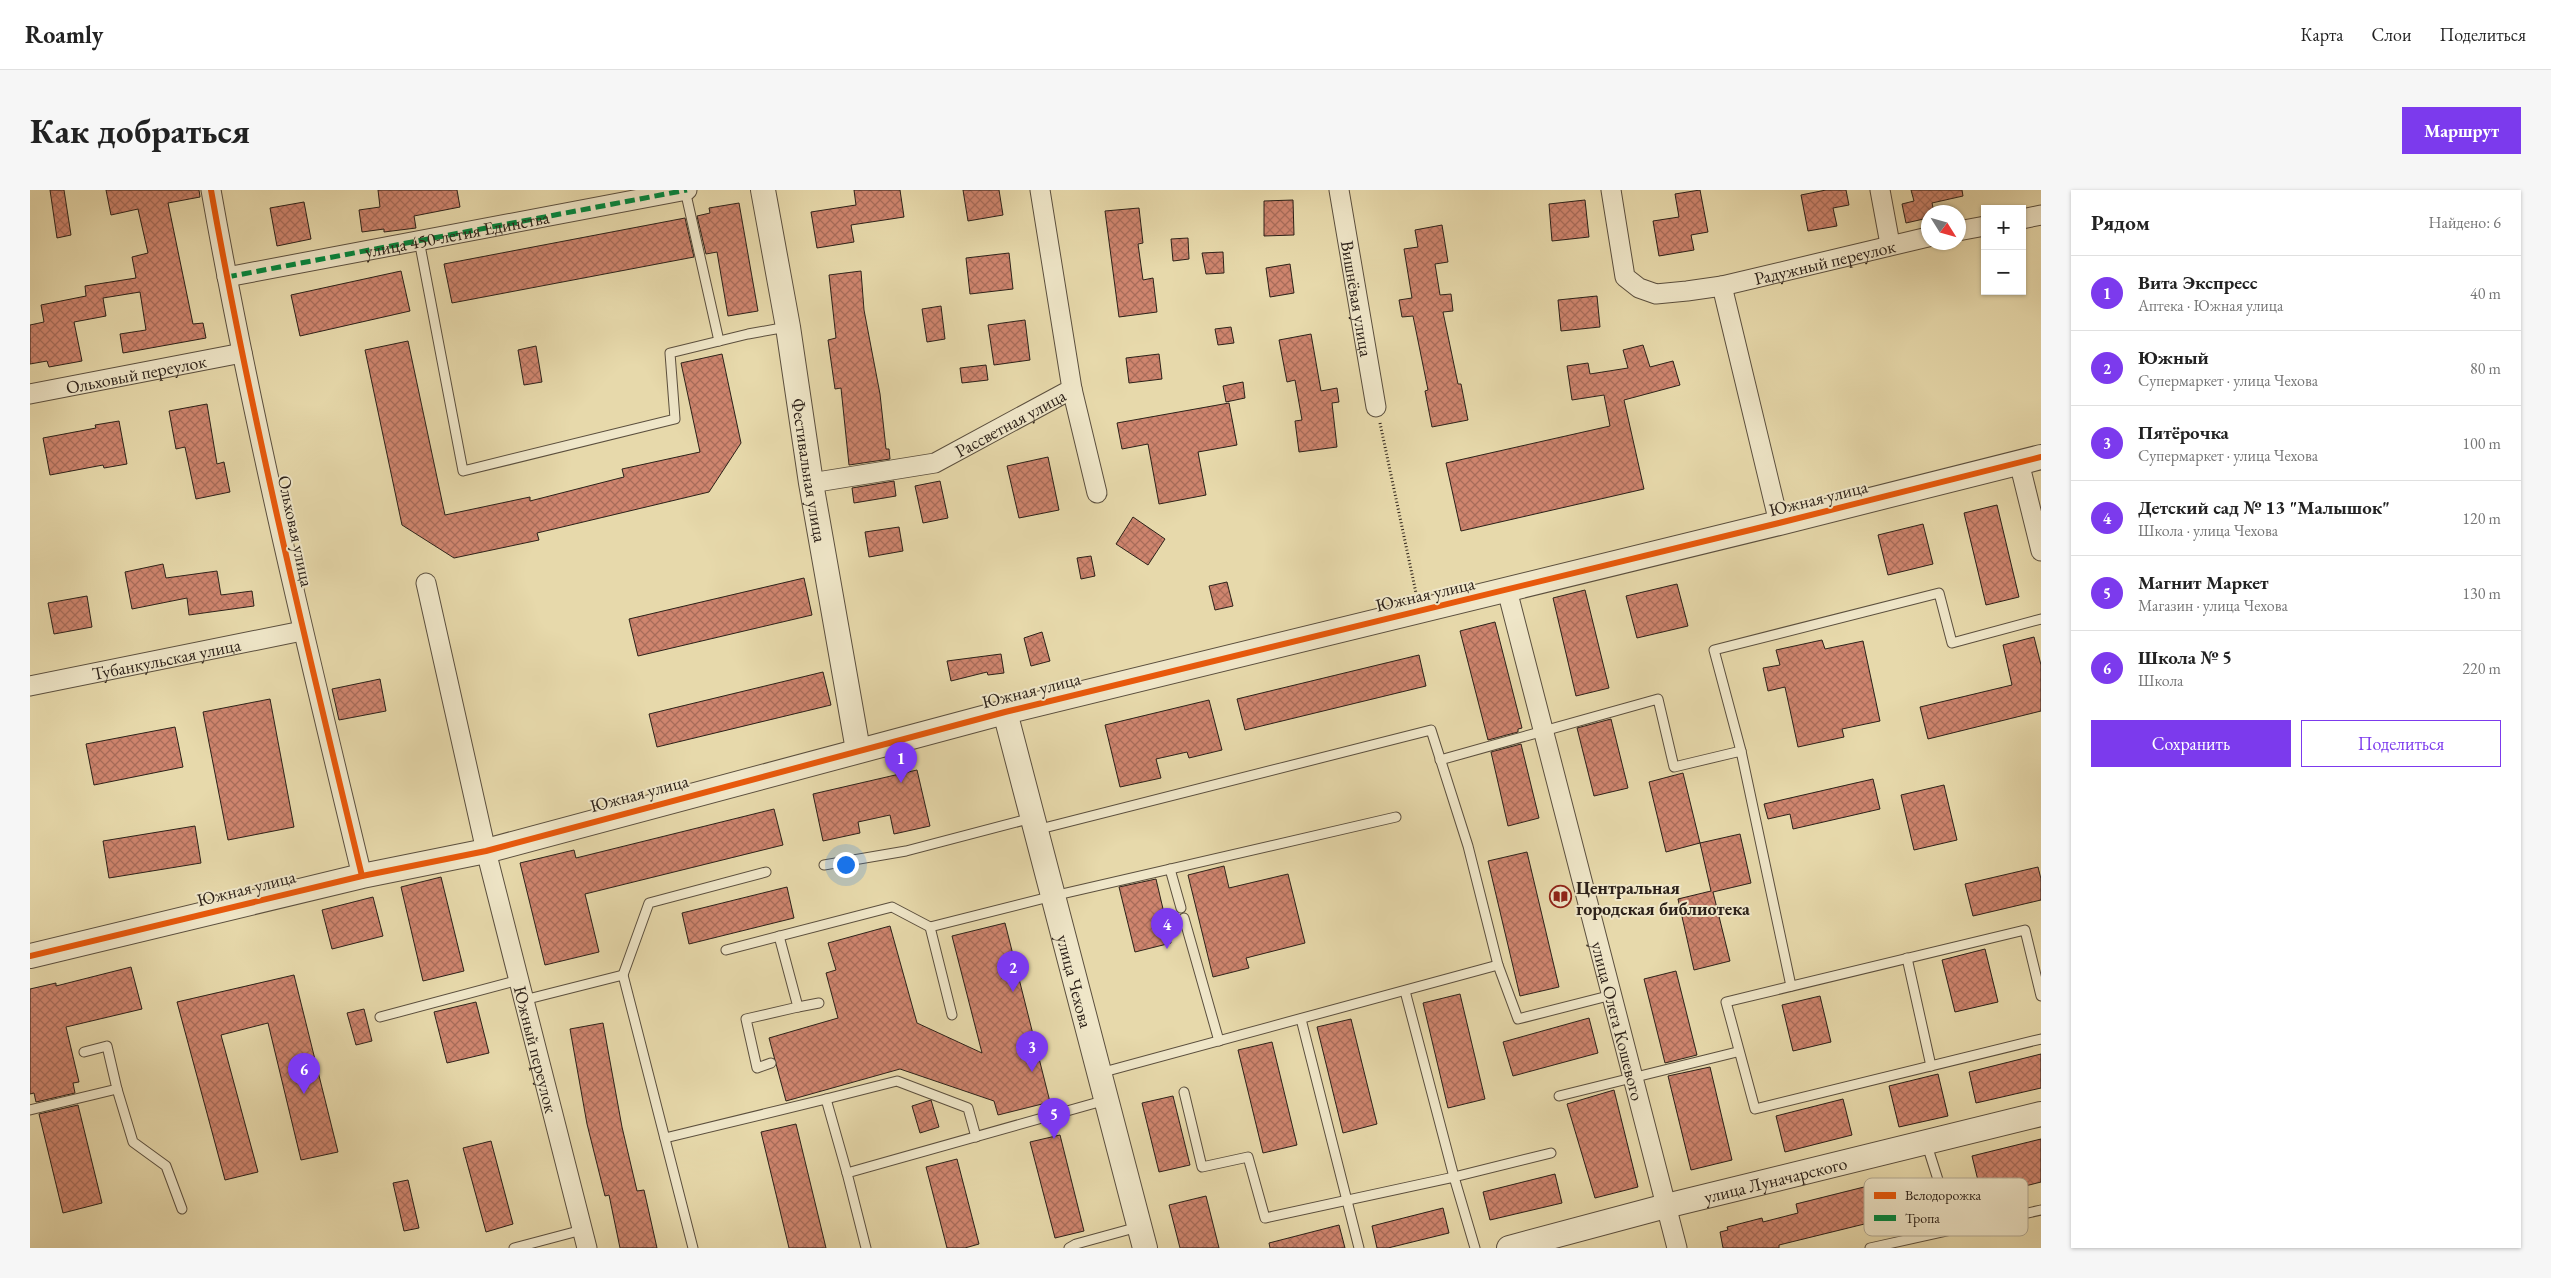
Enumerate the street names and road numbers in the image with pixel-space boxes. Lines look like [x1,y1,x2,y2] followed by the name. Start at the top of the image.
[363,205,552,262] street label: улица 450-летия Единства
[1752,234,1898,289] street label: Радужный переулок
[1336,239,1379,359] street label: Вишнёвая улица
[64,349,209,398] street label: Ольховый переулок
[951,383,1070,462] street label: Рассветная улица
[787,396,833,545] street label: Фестивальная улица
[273,473,319,590] street label: Ольховая улица
[1766,474,1871,521] street label: Южная улица
[1373,571,1478,617] street label: Южная улица
[90,632,243,685] street label: Тубанкульская улица
[979,666,1084,713] street label: Южная улица
[587,769,692,817] street label: Южная улица
[194,864,299,911] street label: Южная улица
[1052,932,1099,1031] street label: улица Чехова
[1587,939,1650,1103] street label: улица Олега Кошевого
[509,983,564,1116] street label: Южный переулок
[1701,1151,1849,1208] street label: улица Луначарского

